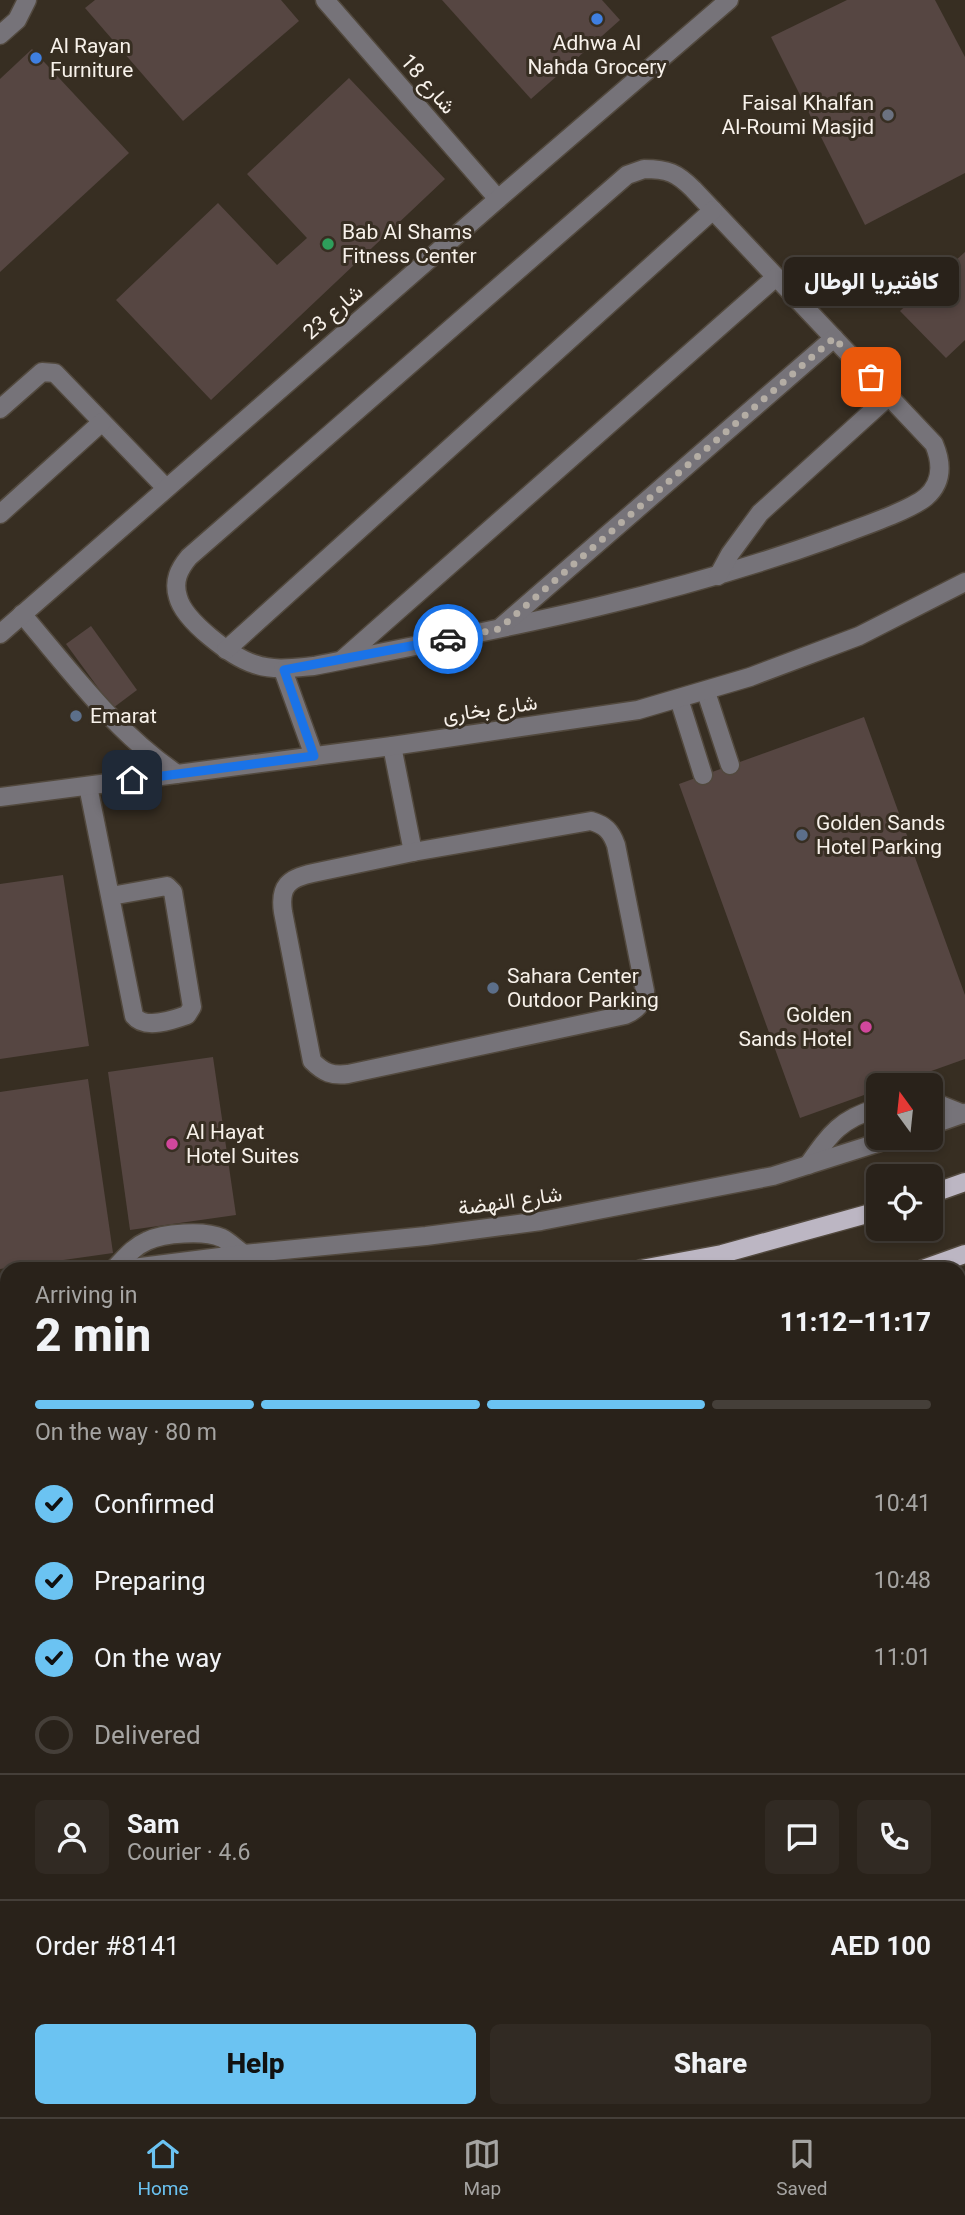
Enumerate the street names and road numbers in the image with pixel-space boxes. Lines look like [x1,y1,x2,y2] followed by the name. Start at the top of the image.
[394,49,460,120] street label: شارع 18
[298,280,369,346] street label: شارع 23
[441,690,539,730] street label: شارع بخارى
[456,1182,564,1222] street label: شارع النهضة

